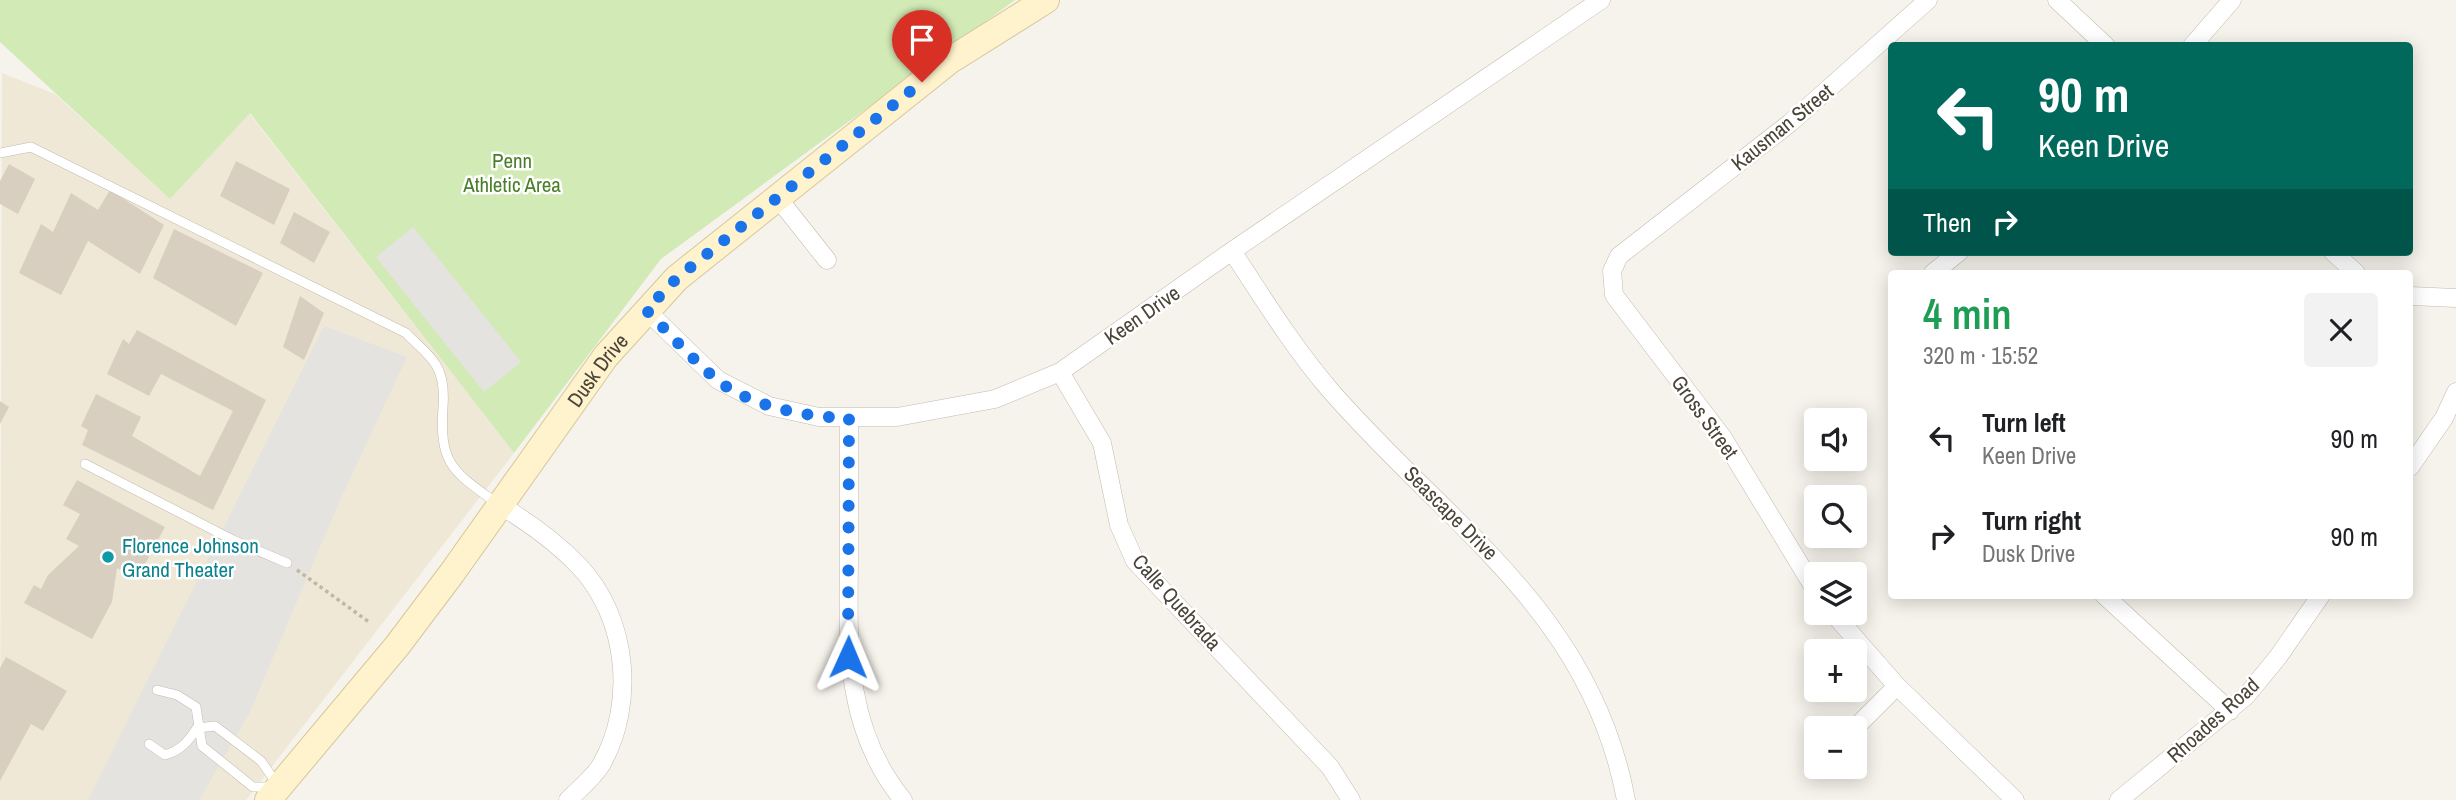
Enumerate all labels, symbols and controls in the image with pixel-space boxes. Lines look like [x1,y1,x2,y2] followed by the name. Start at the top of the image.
[892,10,952,82] pin
[903,21,941,59] icon: arrive
[2038,61,2130,127] text: 90 m
[1923,70,2014,161] icon: left
[1725,77,1839,177] street label: Kausman Street
[2038,124,2169,167] text: Keen Drive
[462,146,561,199] park label: Penn Athletic Area
[1986,203,2024,241] icon: right
[1923,205,1972,240] text: Then
[1098,278,1186,352] street label: Keen Drive
[1923,286,2012,342] text: 4 min
[2304,293,2378,367] button: close
[560,327,634,413] street label: Dusk Drive
[1923,340,2038,371] text: 320 m · 15:52
[1665,369,1745,465] street label: Gross Street
[1982,405,2066,440] text: Turn left
[1804,408,1867,779] map controls
[1804,408,1867,471] button: sound
[1923,419,1961,457] icon: left
[2331,421,2378,456] text: 90 m
[1982,440,2076,471] text: Keen Drive
[1397,459,1505,567] street label: Seascape Drive
[1804,485,1867,548] button: search
[1982,503,2081,538] text: Turn right
[1923,517,1961,555] icon: right
[2331,519,2378,554] text: 90 m
[122,531,259,584] place label: Florence Johnson Grand Theater
[1982,538,2075,569] text: Dusk Drive
[1126,547,1228,657] street label: Calle Quebrada
[100,549,116,565] marker: Florence Johnson Grand Theater
[1804,562,1867,625] button: layers
[811,620,885,694] position arrow
[1804,639,1867,702] button: +
[2161,671,2265,769] street label: Rhoades Road
[1804,716,1867,779] button: −

